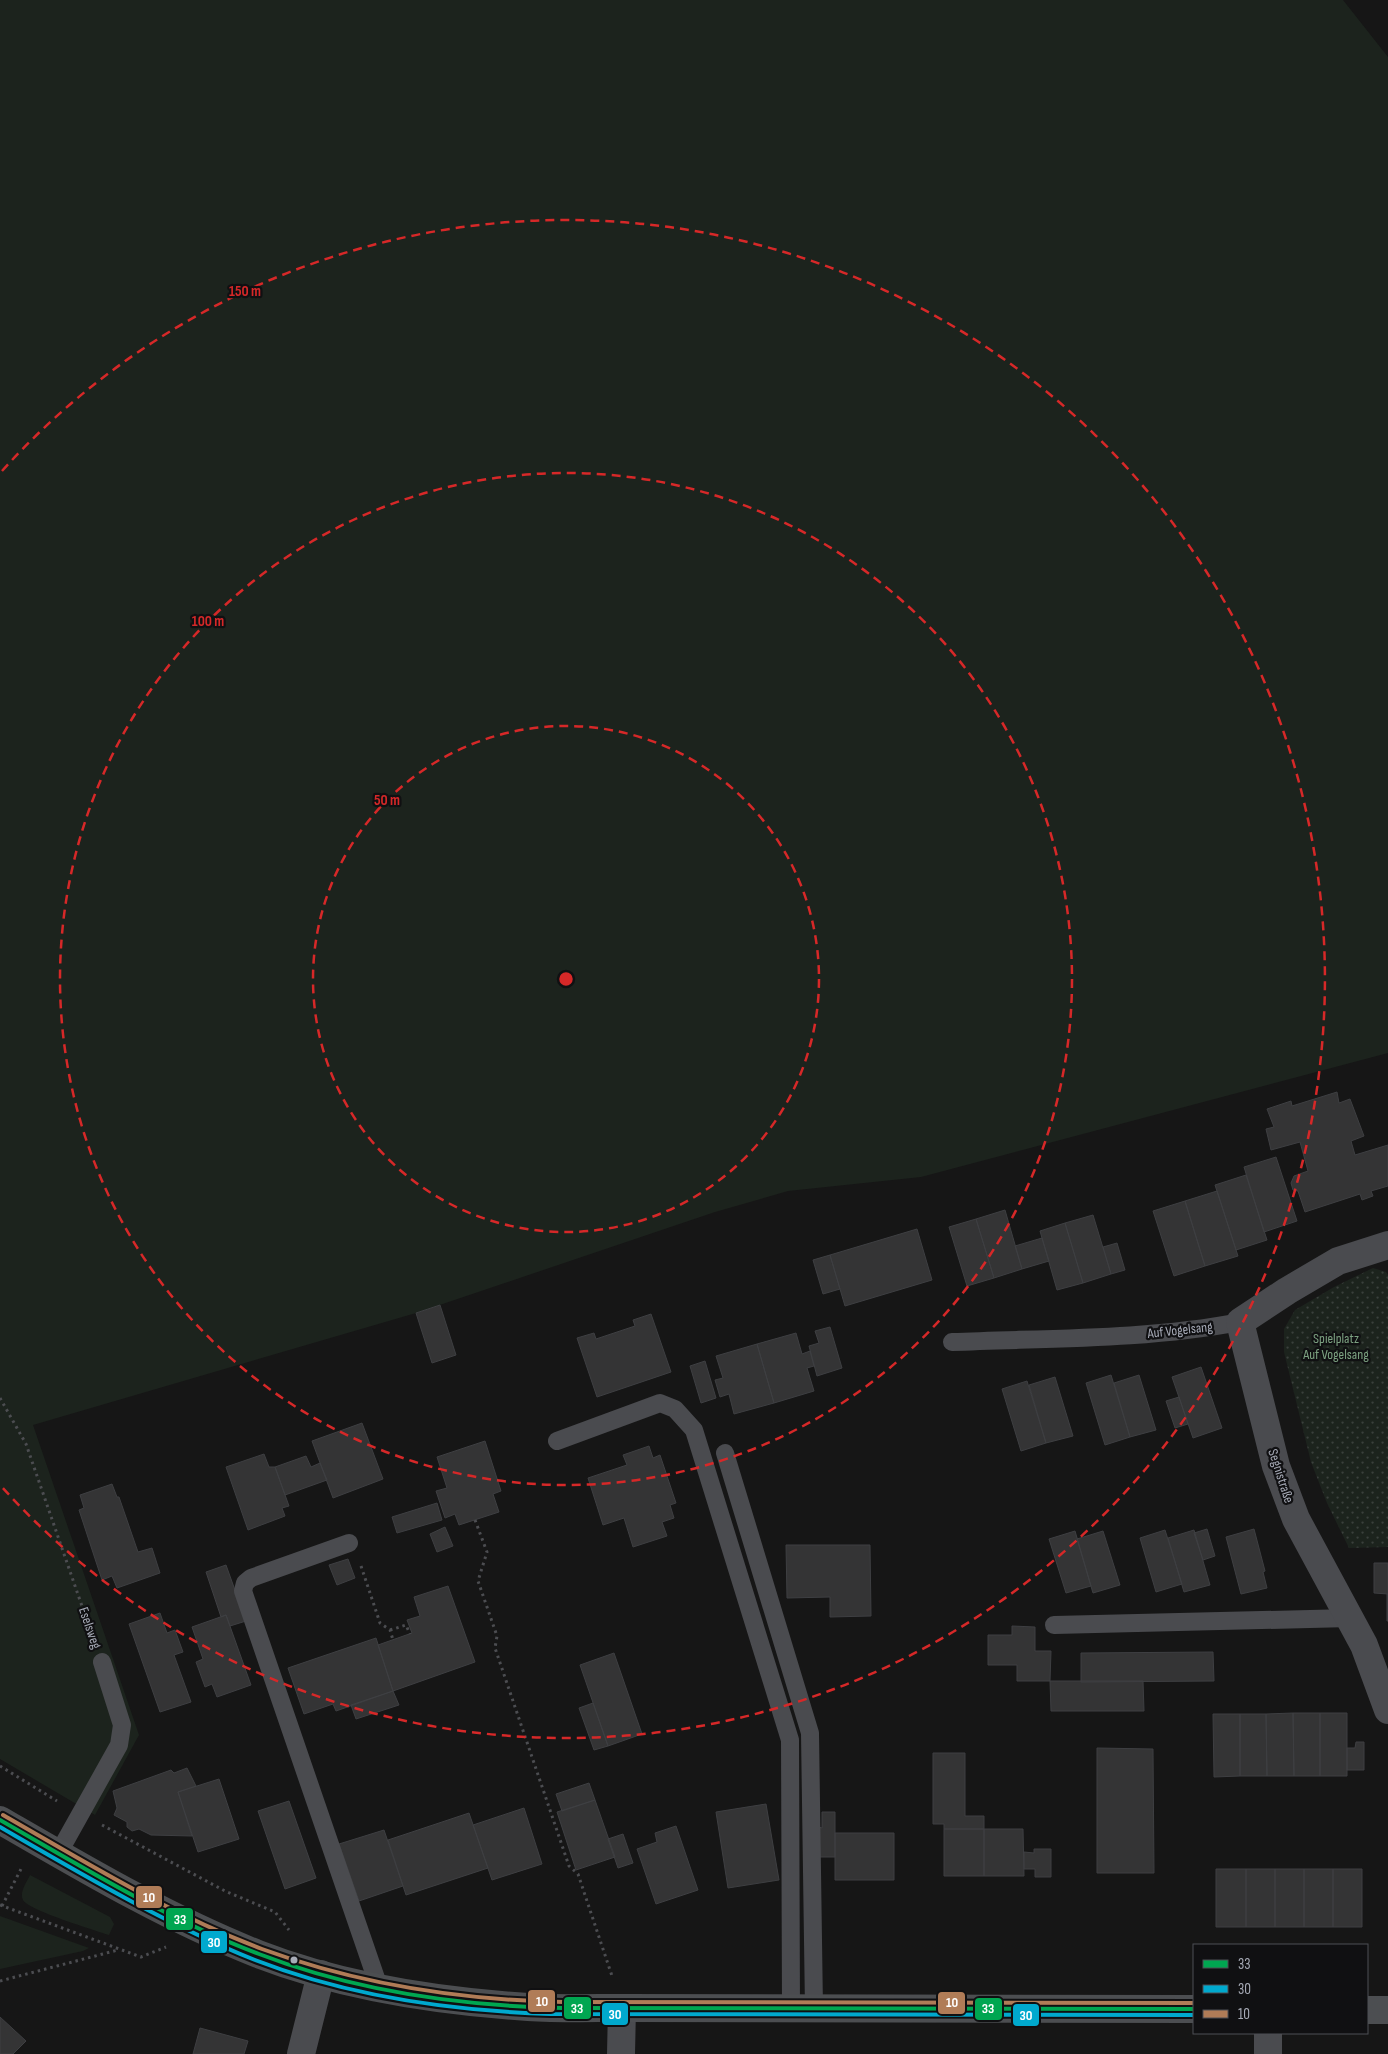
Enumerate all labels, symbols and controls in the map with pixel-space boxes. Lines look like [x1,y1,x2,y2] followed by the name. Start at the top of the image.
[229,282,261,301] text: 150 m
[192,612,224,631] text: 100 m
[374,791,400,810] text: 50 m
[557,970,575,988] centre of rings
[1146,1318,1214,1342] street label: Auf Vogelsang
[1302,1330,1369,1363] park label: Spielplatz Auf Vogelsang
[1264,1447,1298,1505] street label: Segnistraße
[75,1605,105,1652] street label: Eselsweg
[135,1885,163,1909] line badge: 10
[143,1889,155,1906] text: 10
[165,1907,194,1931] line badge: 33
[174,1911,186,1928] text: 33
[200,1930,228,1954] line badge: 30
[208,1934,221,1951] text: 30
[1193,1944,1368,2034] legend
[289,1955,299,1965] unlabelled marker
[1238,1955,1251,1974] text: 33
[1238,1980,1251,1999] text: 30
[527,1989,556,2013] line badge: 10
[937,1991,966,2015] line badge: 10
[536,1993,548,2010] text: 10
[946,1994,958,2011] text: 10
[563,1996,592,2020] line badge: 33
[974,1997,1003,2021] line badge: 33
[571,2000,583,2017] text: 33
[982,2000,994,2017] text: 33
[601,2002,629,2026] line badge: 30
[1012,2003,1040,2027] line badge: 30
[1238,2005,1250,2024] text: 10
[609,2006,622,2023] text: 30
[1020,2007,1033,2024] text: 30

